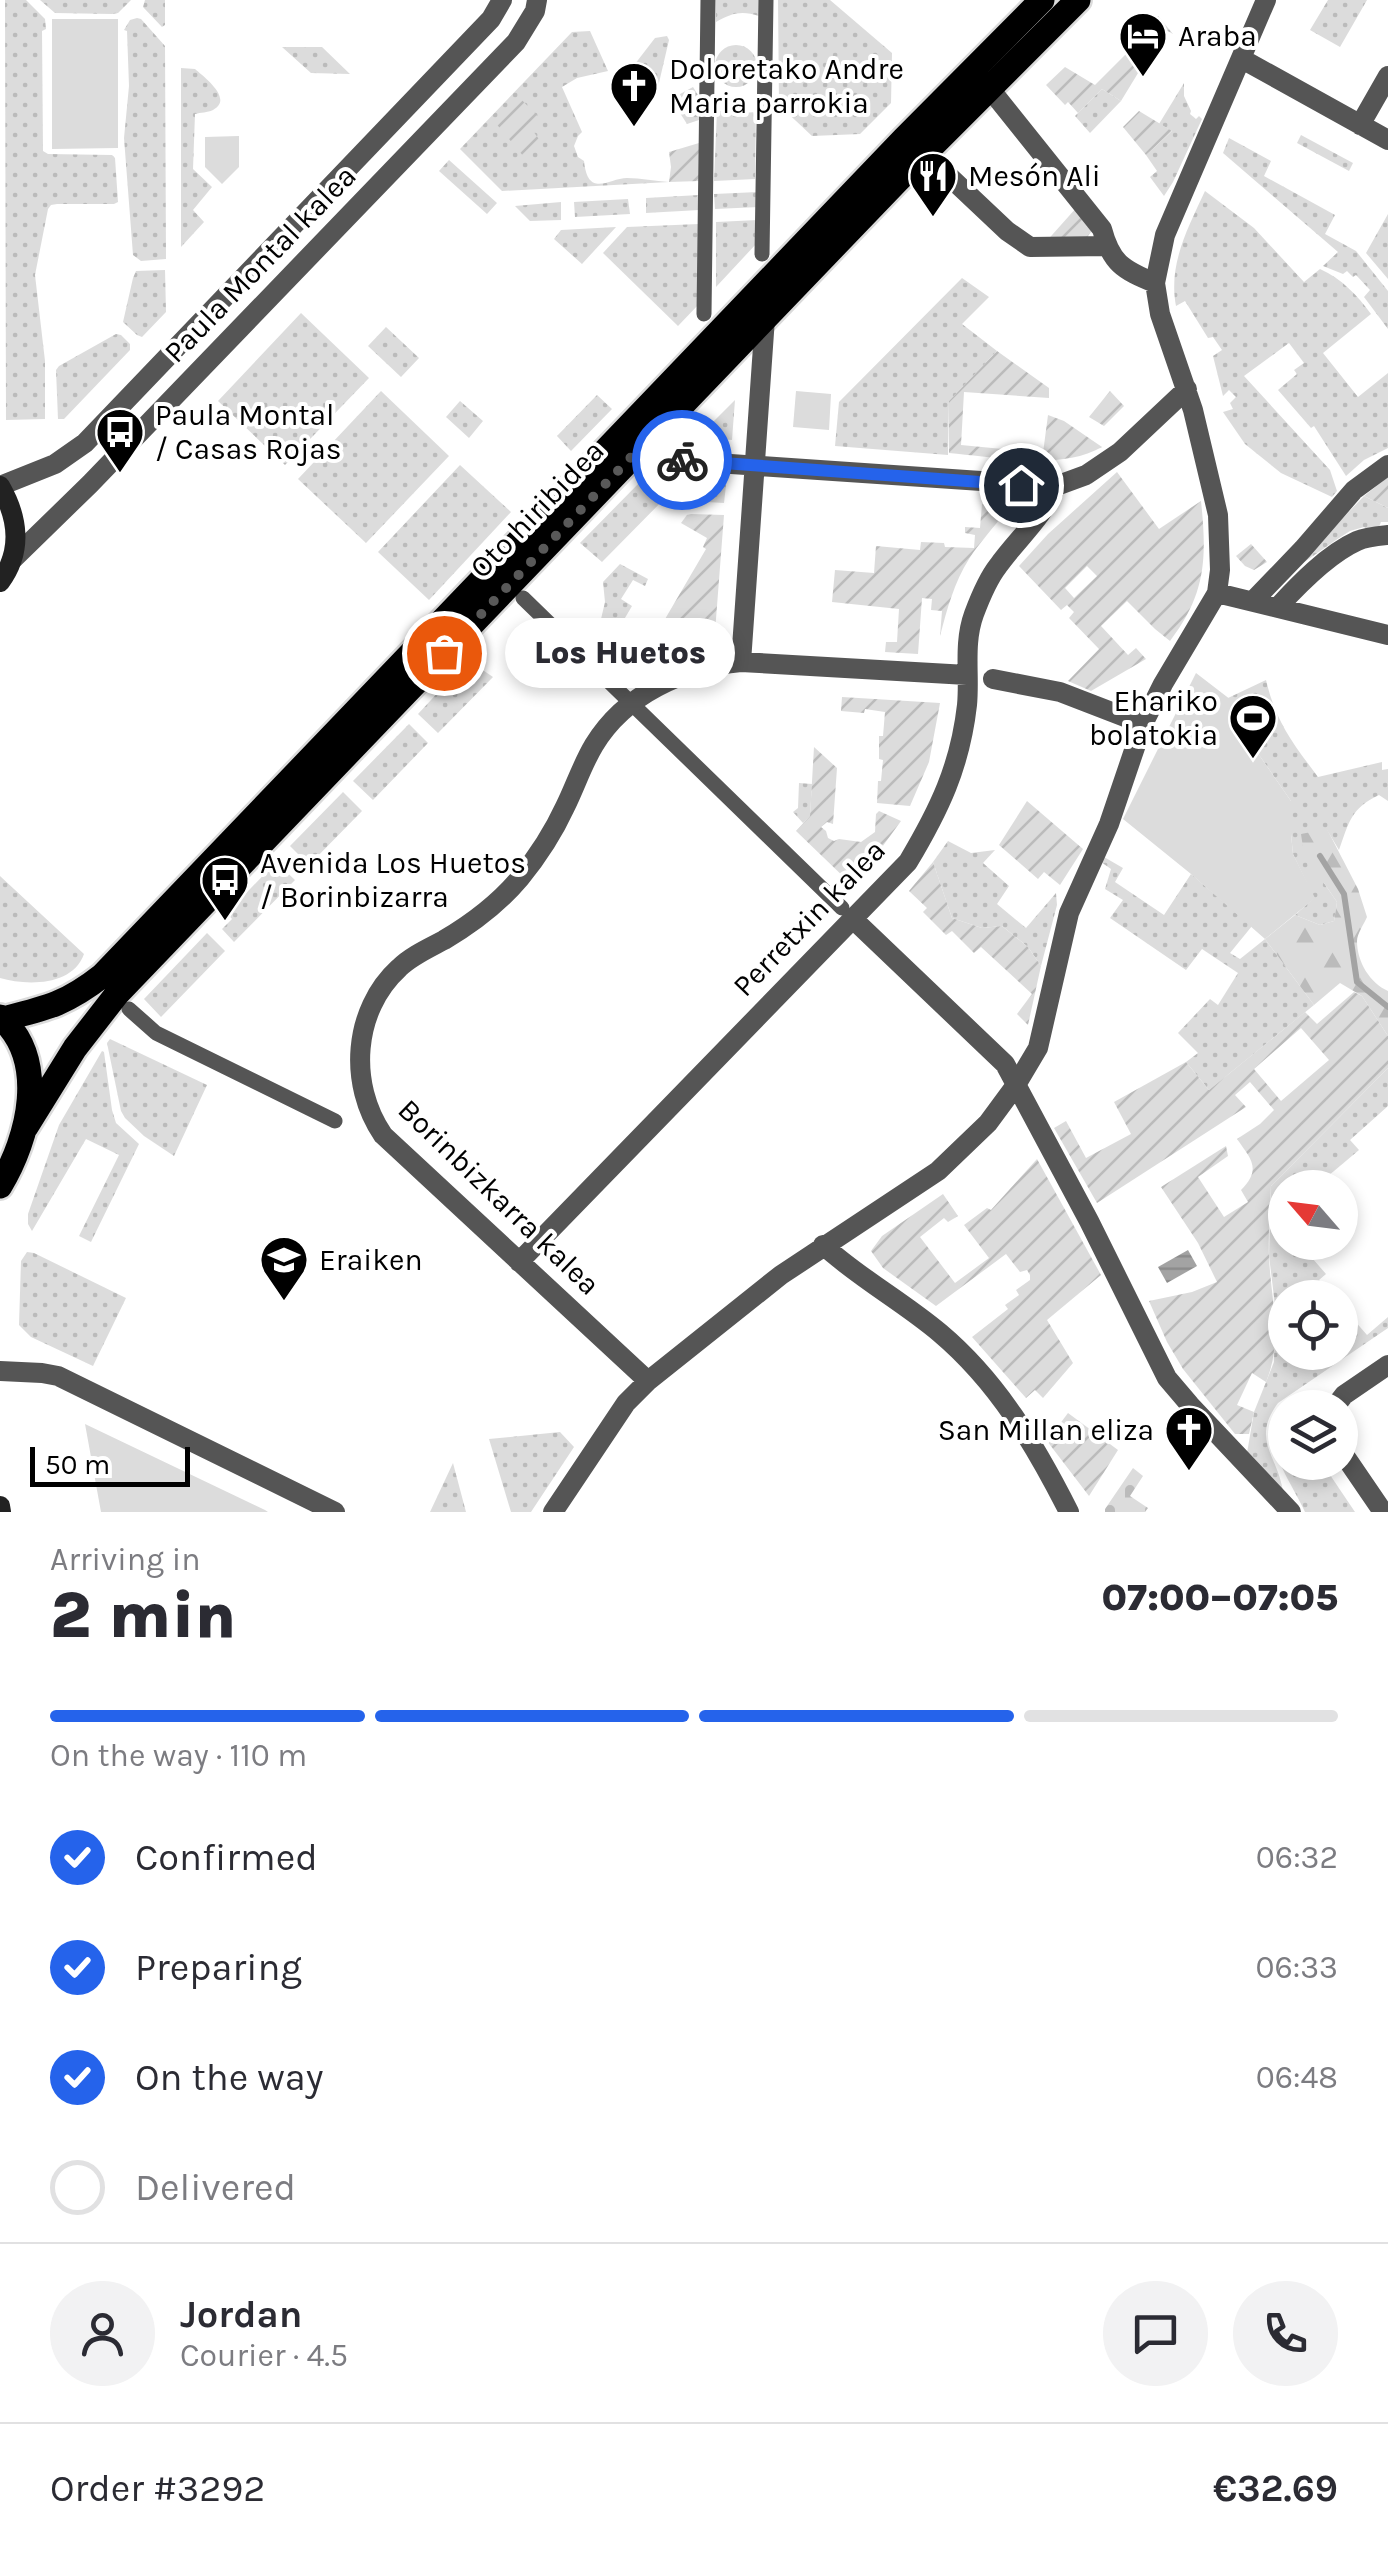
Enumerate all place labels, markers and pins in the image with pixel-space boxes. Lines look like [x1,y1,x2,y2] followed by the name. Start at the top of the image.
[1117,10,1169,78] hotel icon: Araba
[1178,18,1257,54] place label: Araba
[669,51,904,121] place label: Doloretako Andre Maria parrokia
[608,60,660,128] church icon: Doloretako Andre Maria parrokia
[907,150,959,218] restaurant icon: Mesón Ali
[968,158,1101,194] place label: Mesón Ali
[155,397,342,467] place label: Paula Montal / Casas Rojas
[94,406,146,474] bus stop icon: Paula Montal / Casas Rojas
[979,443,1064,528] pin
[402,611,487,696] pin
[504,618,734,688] callout: Los Huetos
[1089,683,1218,753] place label: Ehariko bolatokia
[1227,692,1279,760] sports icon: Ehariko bolatokia
[260,845,526,915] place label: Avenida Los Huetos / Borinbizarra
[199,854,251,922] bus stop icon: Avenida Los Huetos / Borinbizarra
[258,1234,310,1302] school or university icon: Eraiken
[319,1242,423,1278] place label: Eraiken
[1163,1404,1215,1472] church icon: San Millan eliza
[938,1412,1154,1448] place label: San Millan eliza

